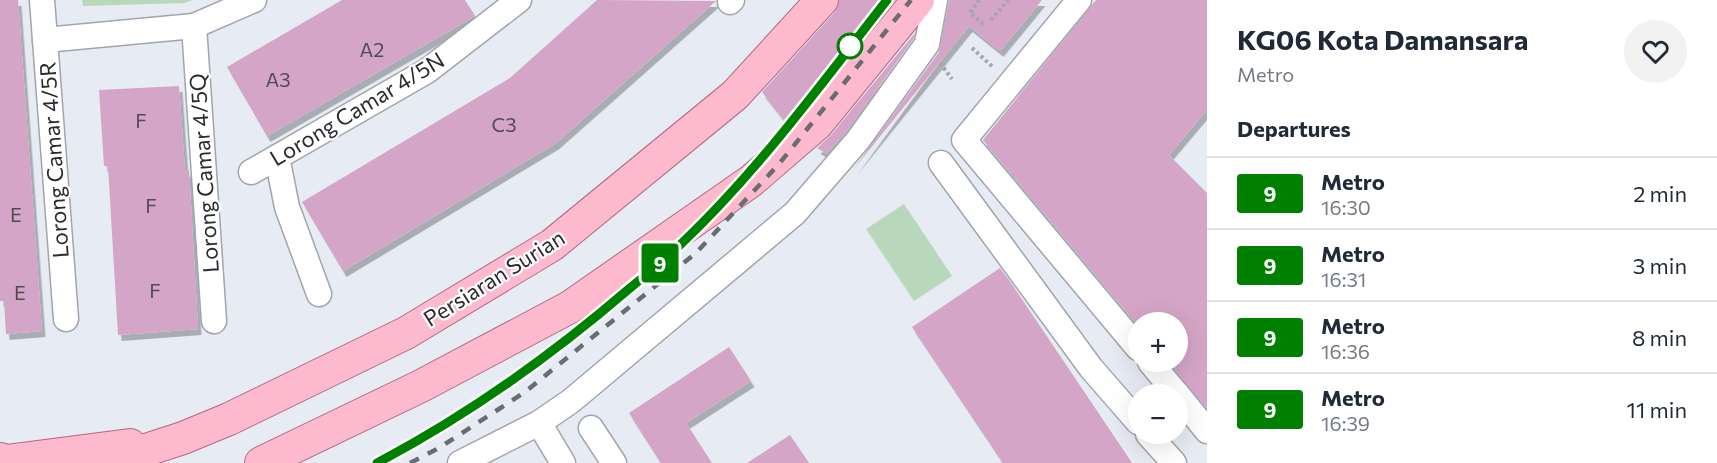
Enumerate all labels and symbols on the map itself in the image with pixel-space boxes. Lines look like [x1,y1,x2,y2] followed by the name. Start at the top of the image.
[837,33,863,59] unlabelled marker
[360,37,384,61] house number: A2
[265,46,449,171] street label: Lorong Camar 4/5N
[33,61,74,259] street label: Lorong Camar 4/5R
[265,67,291,91] house number: A3
[183,72,224,274] street label: Lorong Camar 4/5Q
[135,108,147,132] house number: F
[491,112,517,136] house number: C3
[145,193,157,217] house number: F
[10,202,22,226] house number: E
[418,223,569,332] street label: Persiaran Surian
[640,244,680,282] line badge: 9
[149,278,161,302] house number: F
[14,280,26,304] house number: E

